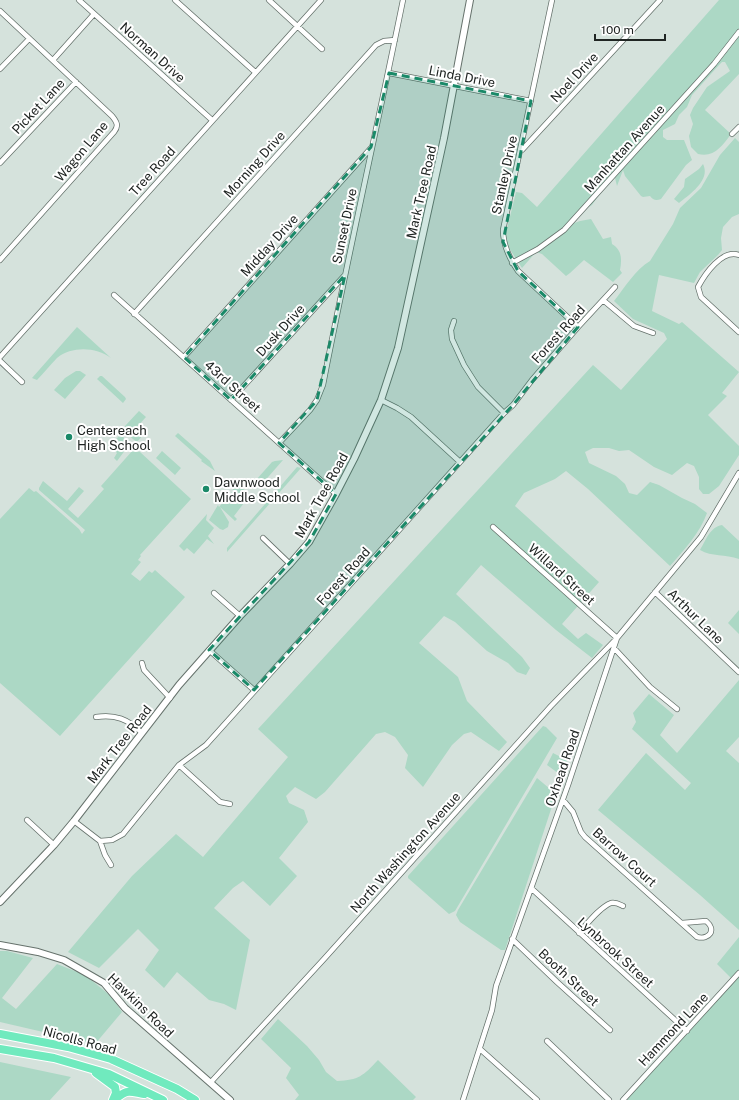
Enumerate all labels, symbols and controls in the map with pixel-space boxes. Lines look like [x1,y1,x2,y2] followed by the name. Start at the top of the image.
[595,16,665,42] scale bar
[117,19,188,85] street label: Norman Drive
[601,23,634,37] text: 100 m
[548,49,601,105] street label: Noel Drive
[427,63,496,90] street label: Linda Drive
[9,76,68,137] street label: Picket Lane
[581,102,668,195] street label: Manhattan Avenue
[52,118,111,185] street label: Wagon Lane
[221,128,288,201] street label: Morning Drive
[489,134,520,216] street label: Stanley Drive
[126,144,178,199] street label: Tree Road
[403,144,439,240] street label: Mark Tree Road
[329,187,360,265] street label: Sunset Drive
[238,211,301,279] street label: Midday Drive
[253,301,308,359] street label: Dusk Drive
[529,302,588,366] street label: Forest Road
[202,357,264,415] street label: 43rd Street
[77,423,151,453] place label: Centereach High School
[64,432,74,442] marker: Centereach High School
[292,450,351,540] street label: Mark Tree Road
[214,475,300,505] place label: Dawnwood Middle School
[201,484,211,494] marker: Dawnwood Middle School
[525,541,598,608] street label: Willard Street
[314,544,373,608] street label: Forest Road
[665,586,727,647] street label: Arthur Lane
[84,702,155,786] street label: Mark Tree Road
[542,728,583,809] street label: Oxhead Road
[347,789,463,916] street label: North Washington Avenue
[590,825,660,890] street label: Barrow Court
[574,914,657,991] street label: Lynbrook Street
[535,946,602,1009] street label: Booth Street
[105,970,177,1040] street label: Hawkins Road
[636,990,711,1069] street label: Hammond Lane
[42,1023,118,1057] street label: Nicolls Road

